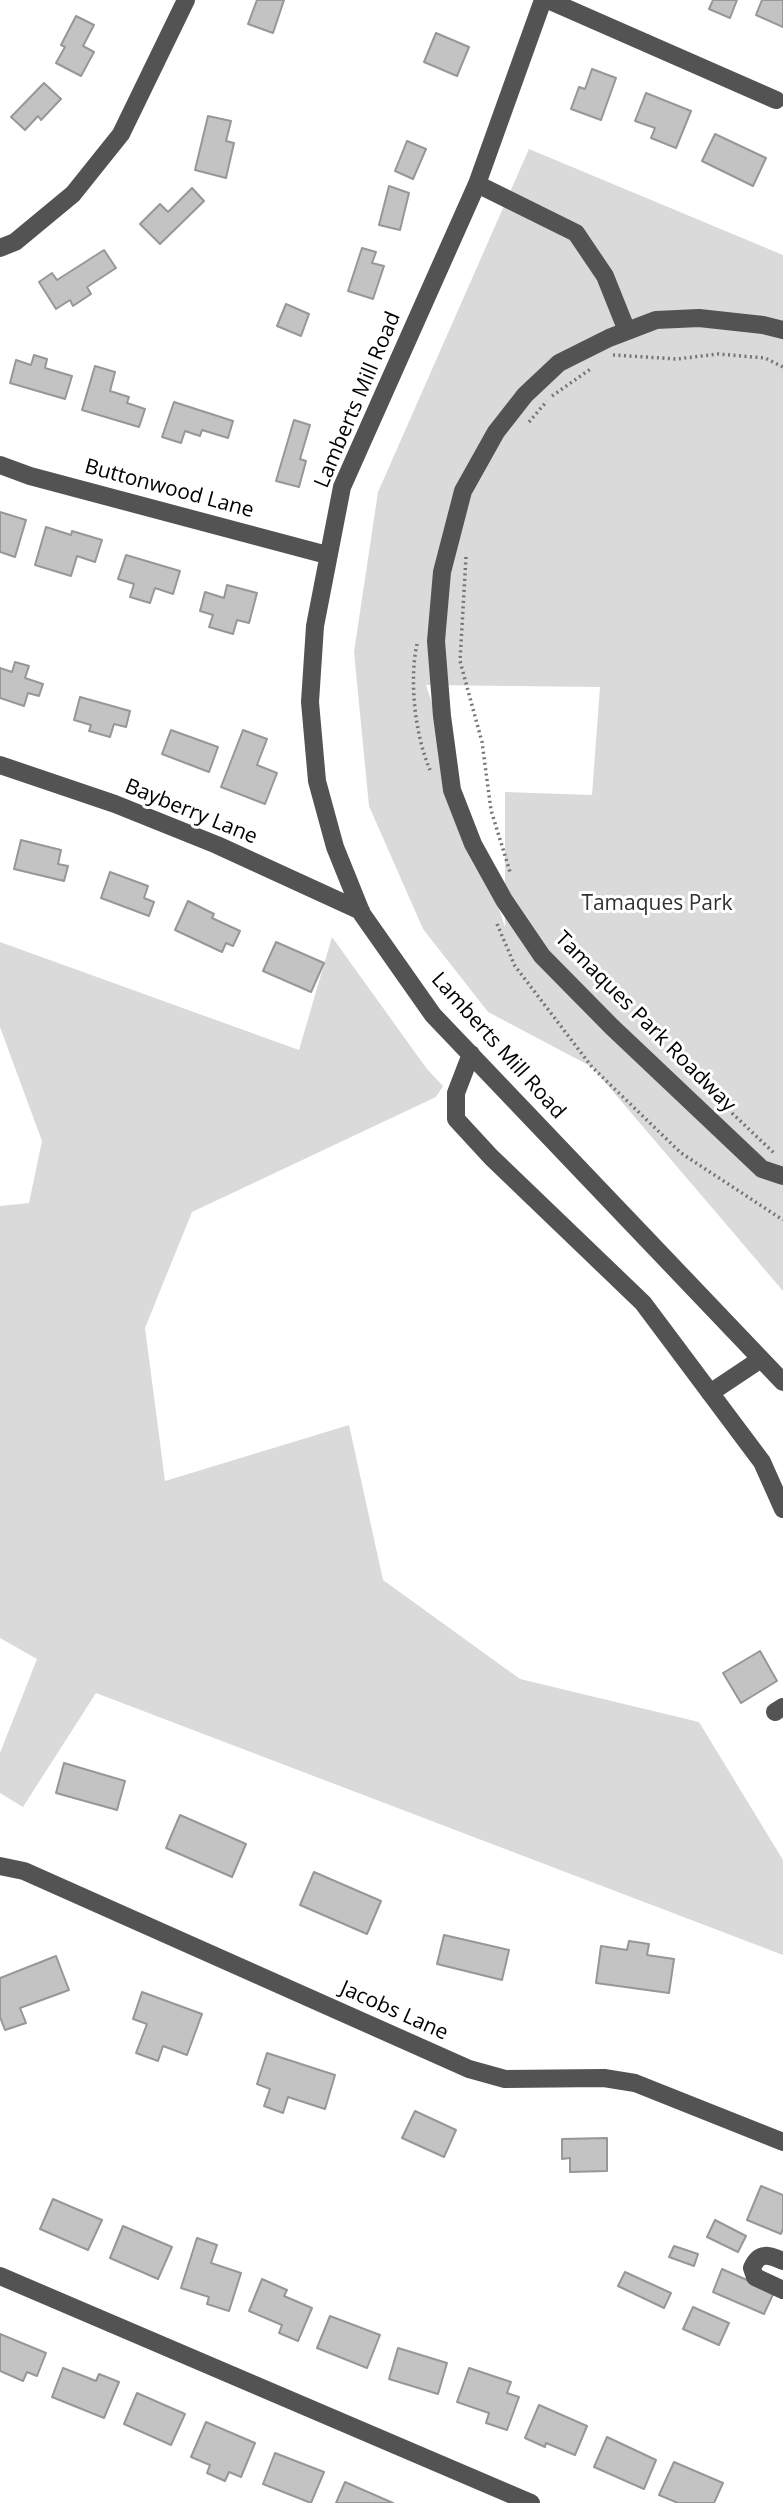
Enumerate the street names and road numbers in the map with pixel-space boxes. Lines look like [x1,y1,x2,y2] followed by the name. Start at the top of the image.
[310,308,406,492] street label: Lamberts Mill Road
[82,454,256,524] street label: Buttonwood Lane
[121,774,261,850] street label: Bayberry Lane
[549,926,741,1118] street label: Tamaques Park Roadway
[426,967,570,1125] street label: Lamberts Mill Road
[336,1976,452,2046] street label: Jacobs Lane

